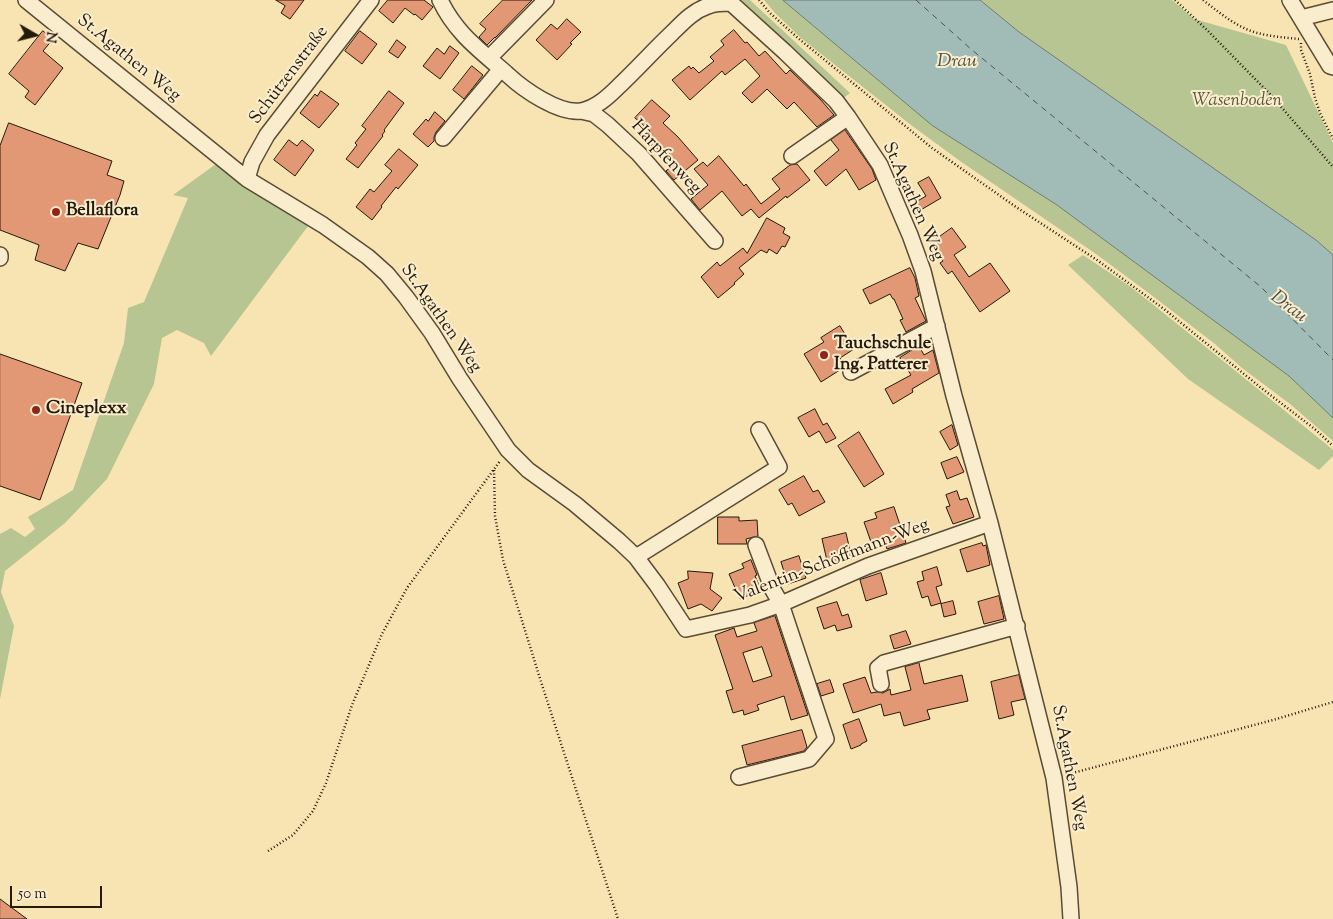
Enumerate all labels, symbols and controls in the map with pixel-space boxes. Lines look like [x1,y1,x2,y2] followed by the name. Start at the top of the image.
[10,10,60,60] north arrow
[72,11,184,107] street label: St.Agathen Weg
[246,23,334,129] street label: Schützenstraße
[39,30,61,44] text: N
[937,52,977,74] water label: Drau
[1192,91,1282,113] park label: Wasenboden
[625,116,705,200] street label: Harpfenweg
[876,139,948,265] street label: St.Agathen Weg
[66,201,139,223] place label: Bellaflora
[50,206,62,218] marker: Bellaflora
[395,261,485,377] street label: St.Agathen Weg
[1265,287,1311,329] water label: Drau
[834,334,931,376] place label: Tauchschule Ing. Patterer
[818,349,830,361] marker: Tauchschule Ing. Patterer
[46,399,127,421] place label: Cineplexx
[30,404,42,416] marker: Cineplexx
[732,515,932,609] street label: Valentin-Schöffmann-Weg
[1045,703,1091,833] street label: St.Agathen Weg
[12,876,105,908] scale bar
[18,884,47,905] text: 50 m

